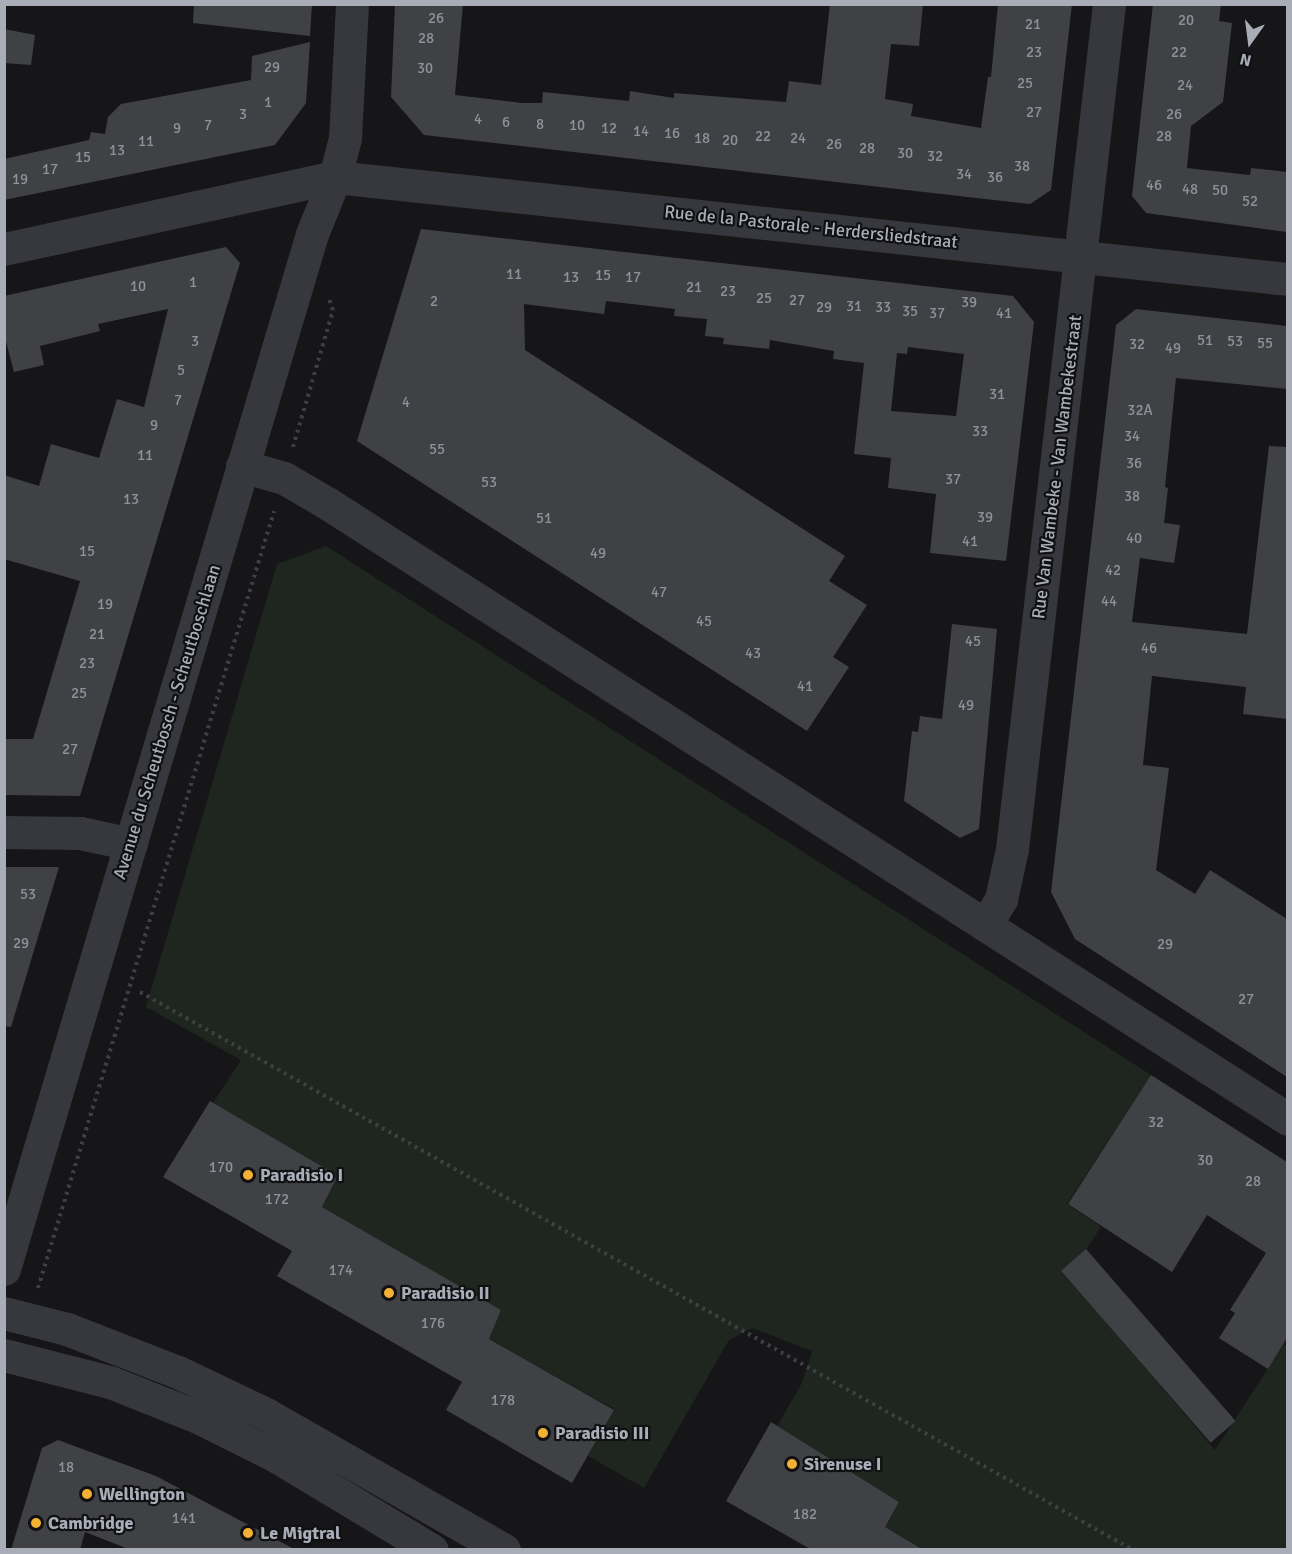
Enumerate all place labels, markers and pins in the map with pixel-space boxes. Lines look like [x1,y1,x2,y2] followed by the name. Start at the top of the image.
[260,1164,343,1186] place label: Paradisio I
[241,1168,255,1182] marker: Paradisio I
[401,1282,490,1304] place label: Paradisio II
[382,1286,396,1300] marker: Paradisio II
[555,1422,649,1444] place label: Paradisio III
[536,1426,550,1440] marker: Paradisio III
[804,1453,881,1475] place label: Sirenuse I
[785,1457,799,1471] marker: Sirenuse I
[99,1483,185,1505] place label: Wellington
[80,1487,94,1501] marker: Wellington
[48,1512,133,1534] place label: Cambridge
[29,1516,43,1530] marker: Cambridge
[260,1522,341,1544] place label: Le Migtral
[241,1526,255,1540] marker: Le Migtral

